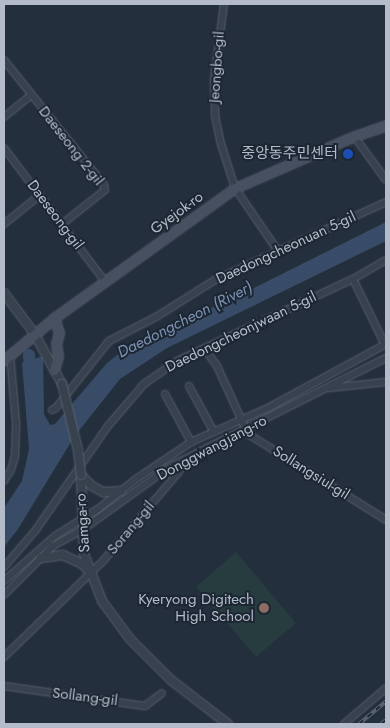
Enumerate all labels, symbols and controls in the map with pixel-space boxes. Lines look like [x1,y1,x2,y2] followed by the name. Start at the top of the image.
[206,31,228,103] street label: Jeongbo-gil
[34,103,108,189] street label: Daeseong 2-gil
[241,145,338,163] place label: 중앙동주민센터
[342,148,354,160] marker: 중앙동주민센터
[23,177,87,253] street label: Daeseong-gil
[147,188,207,238] street label: Gyejok-ro
[213,208,359,288] street label: Daedongcheonuan 5-gil
[114,278,256,362] water label: Daedongcheon (River)
[163,288,319,376] street label: Daedongcheonjwaan 5-gil
[154,411,270,485] street label: Donggwangjang-ro
[269,442,353,504] street label: Sollangsiul-gil
[72,493,94,553] street label: Samga-ro
[103,498,159,558] street label: Sorang-gil
[138,590,254,625] place label: Kyeryong Digitech High School
[258,602,270,614] marker: Kyeryong Digitech High School
[51,684,119,710] street label: Sollang-gil

